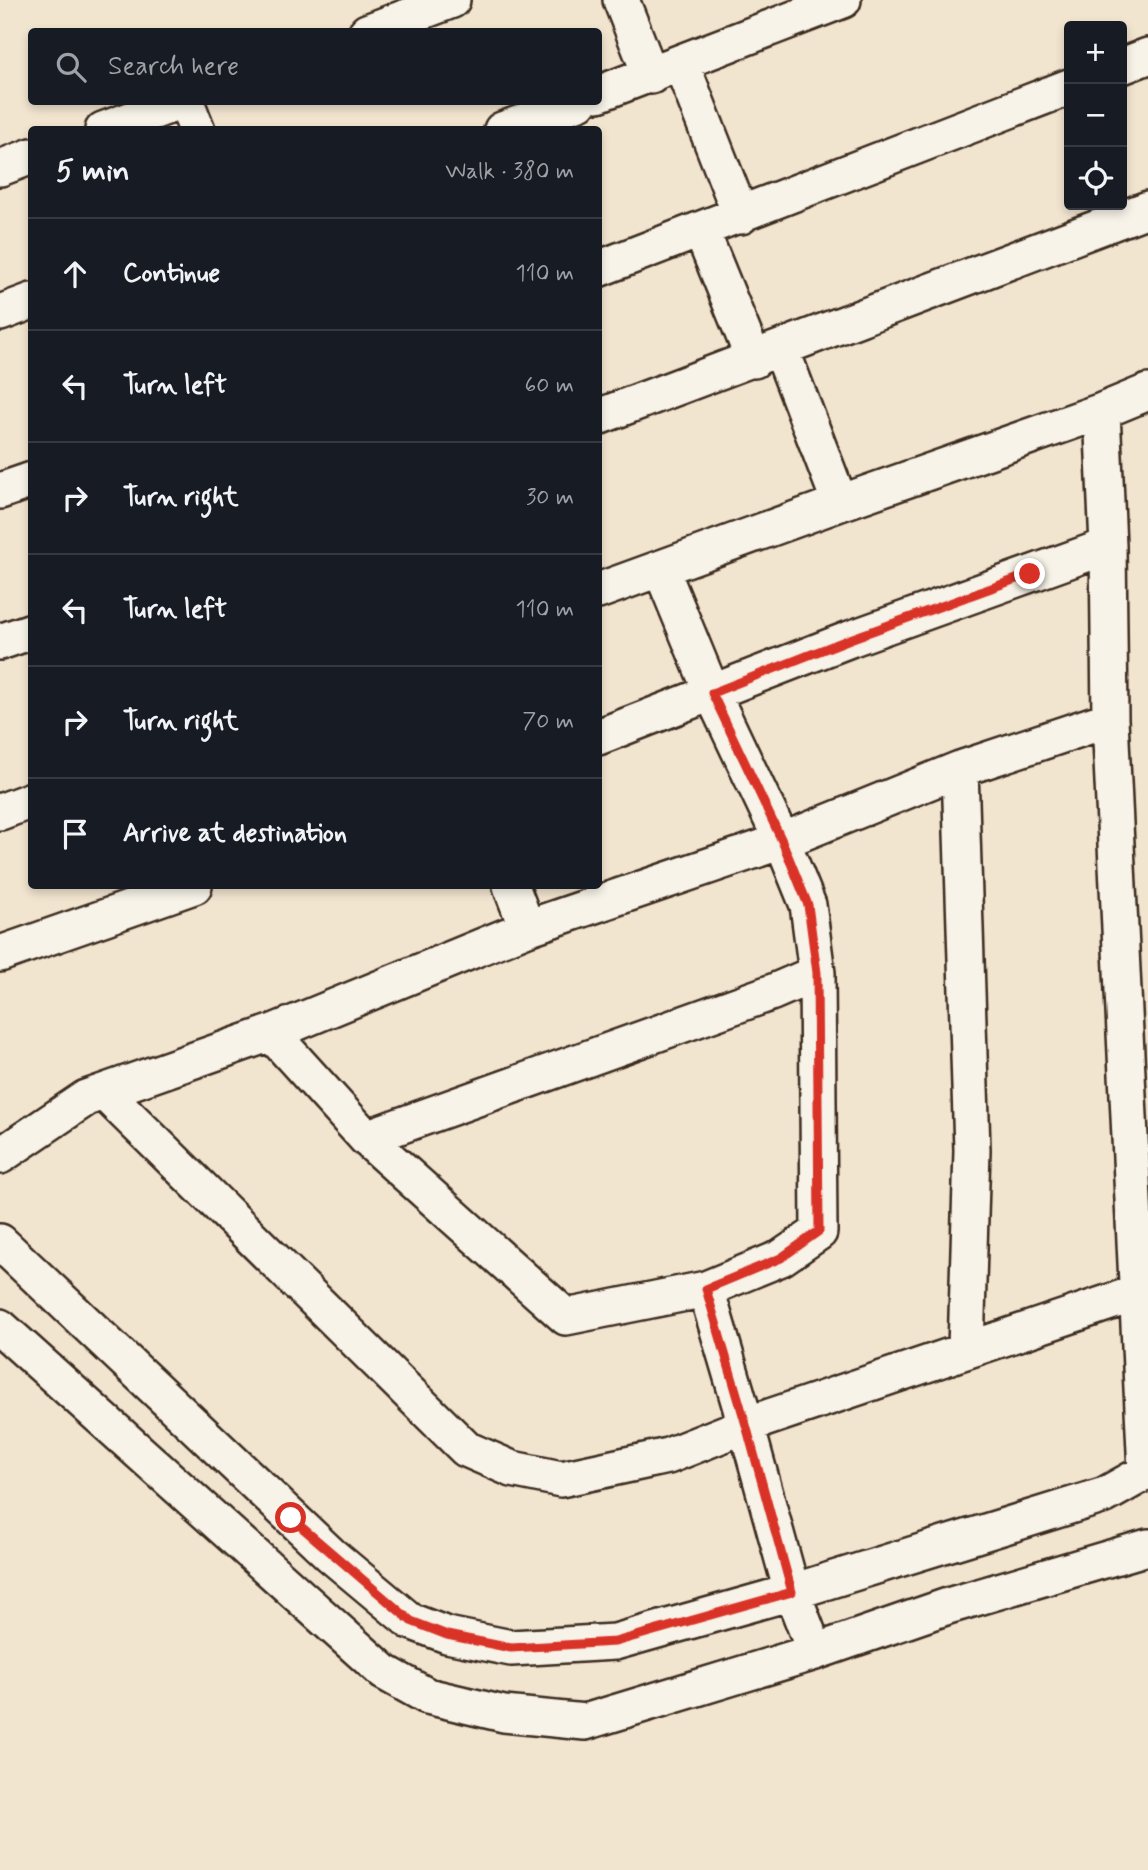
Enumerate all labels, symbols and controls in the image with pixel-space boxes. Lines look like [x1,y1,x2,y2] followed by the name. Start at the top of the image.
[1064,21,1127,210] map controls
[1064,21,1127,84] button: +
[28,28,602,105] search box
[52,48,90,86] icon: search
[108,50,239,84] text: Search here
[1064,84,1127,147] button: −
[1064,147,1127,210] button: locate
[56,152,130,191] text: 5 min
[445,157,574,187] text: Walk · 380 m
[56,255,94,293] icon: ahead
[123,257,220,291] text: Continue
[515,259,574,289] text: 110 m
[56,367,94,405] icon: left
[123,369,227,403] text: Turn left
[525,371,574,401] text: 60 m
[56,479,94,517] icon: right
[123,481,239,515] text: Turn right
[526,483,574,513] text: 30 m
[1014,558,1045,589] route end
[56,591,94,629] icon: left
[123,593,227,627] text: Turn left
[515,595,574,625] text: 110 m
[56,703,94,741] icon: right
[123,705,239,739] text: Turn right
[522,707,574,737] text: 70 m
[56,815,94,853] icon: arrive
[123,817,347,851] text: Arrive at destination
[275,1502,306,1533] route start

